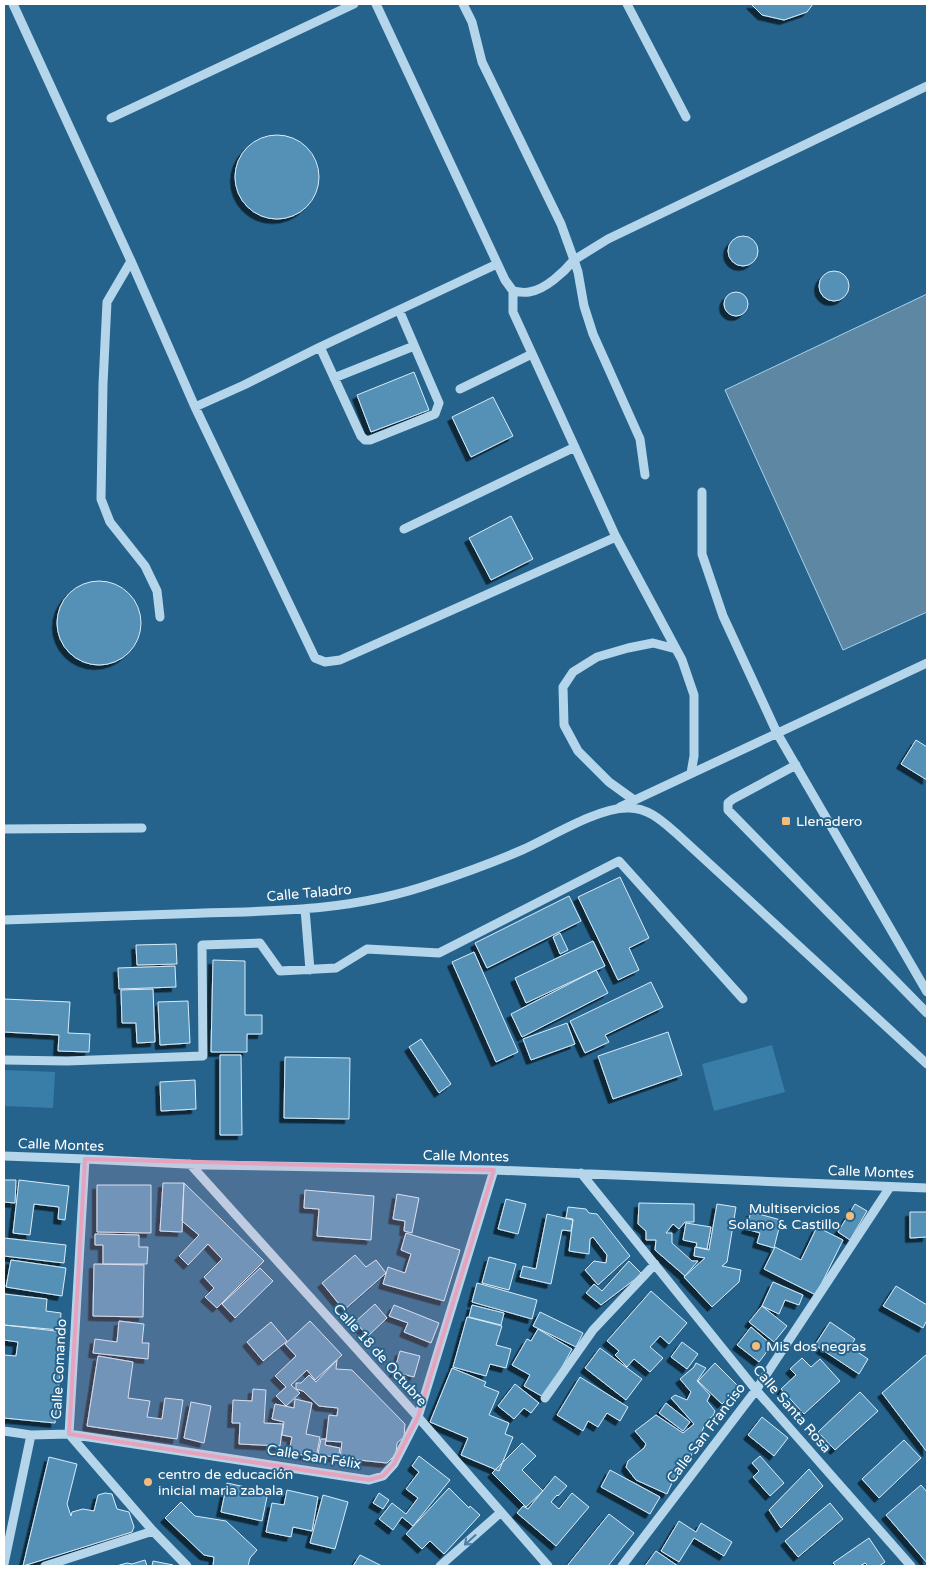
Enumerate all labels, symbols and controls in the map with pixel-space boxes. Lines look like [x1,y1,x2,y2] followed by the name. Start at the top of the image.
[796,813,862,830] place label: Llenadero
[780,815,792,827] marker: Llenadero
[266,881,352,905] street label: Calle Taladro
[18,1135,105,1155] street label: Calle Montes
[423,1147,510,1165] street label: Calle Montes
[828,1162,915,1182] street label: Calle Montes
[728,1200,840,1233] place label: Multiservicios Solano & Castillo
[844,1210,856,1222] marker: Multiservicios Solano & Castillo
[329,1300,431,1410] street label: Calle 18 de Octubre
[48,1318,70,1420] street label: Calle Comando
[766,1338,866,1355] place label: Mis dos negras
[750,1340,762,1352] marker: Mis dos negras
[749,1362,835,1456] street label: Calle Santa Rosa
[663,1380,749,1486] street label: Calle San Franciso
[266,1441,362,1473] street label: Calle San Félix
[158,1466,293,1499] place label: centro de educación inicial maria zabala
[142,1476,154,1488] marker: centro de educación inicial maria zabala
[464,1534,477,1545] one-way arrow

